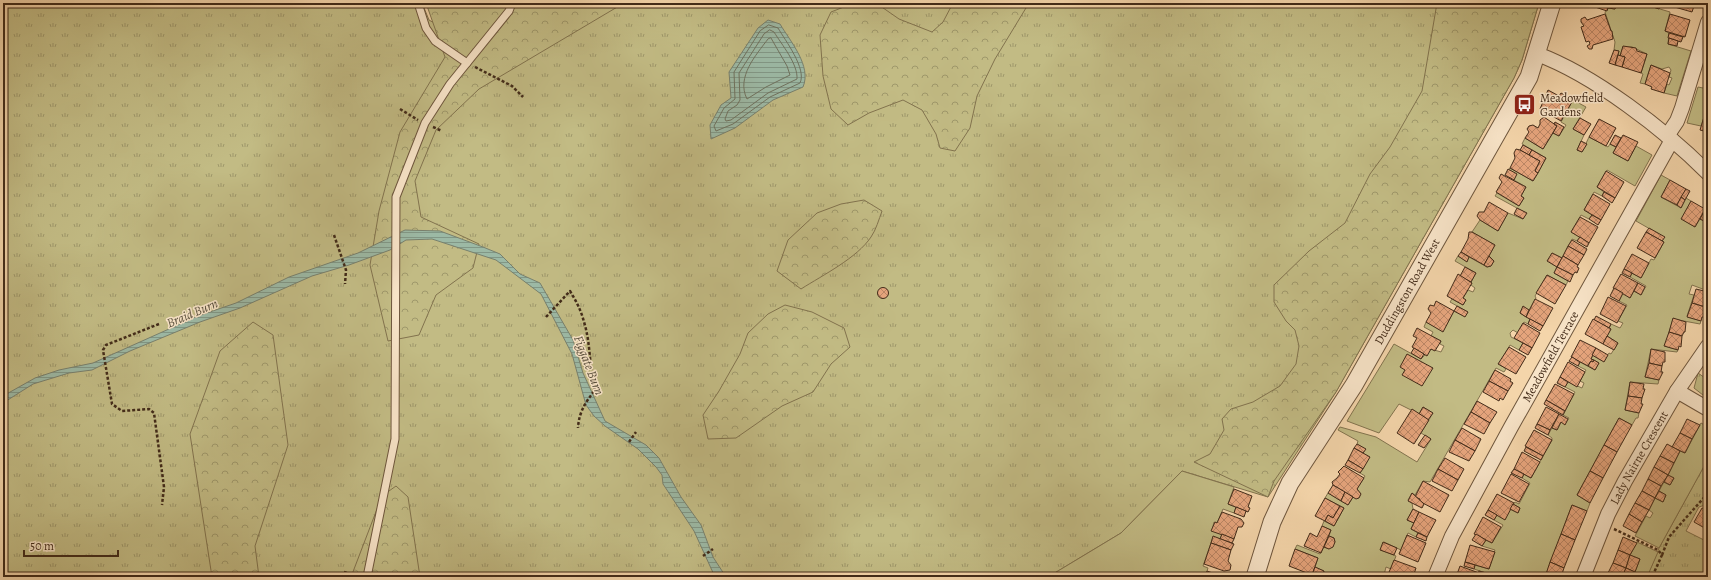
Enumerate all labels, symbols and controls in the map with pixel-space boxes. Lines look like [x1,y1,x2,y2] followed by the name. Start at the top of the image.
[1540,90,1604,120] place label: Meadowfield Gardens
[1512,92,1538,118] bus stop icon: Meadowfield Gardens
[1371,236,1444,347] street label: Duddingston Road West
[164,295,220,331] water label: Braid Burn
[1519,308,1582,405] street label: Meadowfield Terrace
[570,333,608,397] water label: Figgate Burn
[1606,408,1672,507] street label: Lady Nairne Crescent
[24,532,118,558] scale bar
[30,538,54,554] text: 50 m

